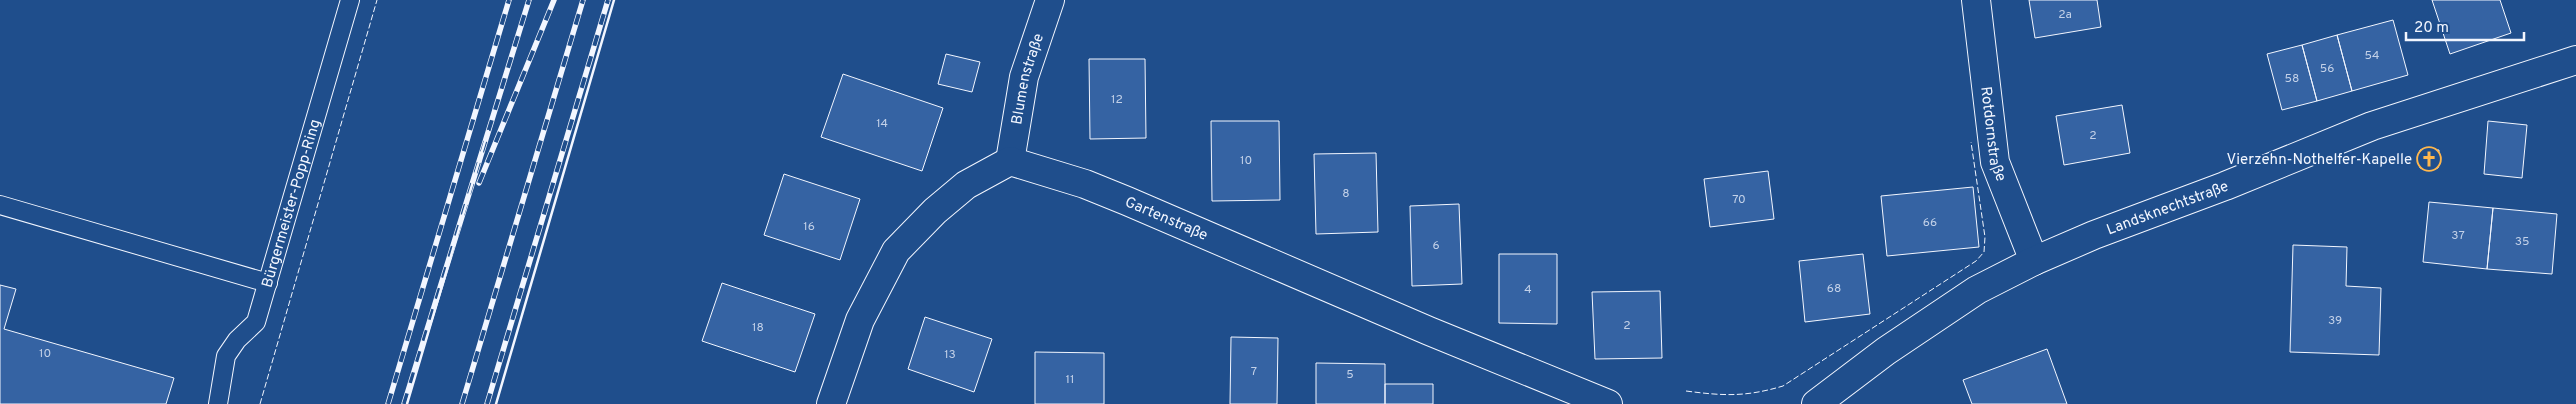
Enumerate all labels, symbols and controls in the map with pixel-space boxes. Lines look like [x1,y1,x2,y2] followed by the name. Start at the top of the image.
[2058,7,2072,23] house number: 2a
[2406,10,2524,42] scale bar
[2414,19,2449,38] text: 20 m
[1008,31,1049,126] street label: Blumenstraße
[2364,48,2380,64] house number: 54
[2320,61,2334,77] house number: 56
[2285,71,2299,87] house number: 58
[1975,85,2010,185] street label: Rotdornstraße
[1111,92,1123,108] house number: 12
[876,116,888,132] house number: 14
[259,117,326,290] street label: Bürgermeister-Popp-Ring
[2089,128,2097,144] house number: 2
[2416,146,2442,172] church icon: Vierzehn-Nothelfer-Kapelle
[2227,151,2412,170] place label: Vierzehn-Nothelfer-Kapelle
[1240,153,1252,169] house number: 10
[2104,178,2232,240] street label: Landsknechtstraße
[1342,186,1350,202] house number: 8
[1732,192,1746,208] house number: 70
[1122,193,1210,246] street label: Gartenstraße
[1923,215,1937,231] house number: 66
[803,219,815,235] house number: 16
[2451,228,2465,244] house number: 37
[2515,234,2529,250] house number: 35
[1432,238,1440,254] house number: 6
[1827,281,1841,297] house number: 68
[1524,282,1532,298] house number: 4
[2328,313,2342,329] house number: 39
[1623,318,1631,334] house number: 2
[752,320,764,336] house number: 18
[39,346,51,362] house number: 10
[944,347,956,363] house number: 13
[1251,364,1257,380] house number: 7
[1346,367,1354,383] house number: 5
[1066,372,1074,388] house number: 11

